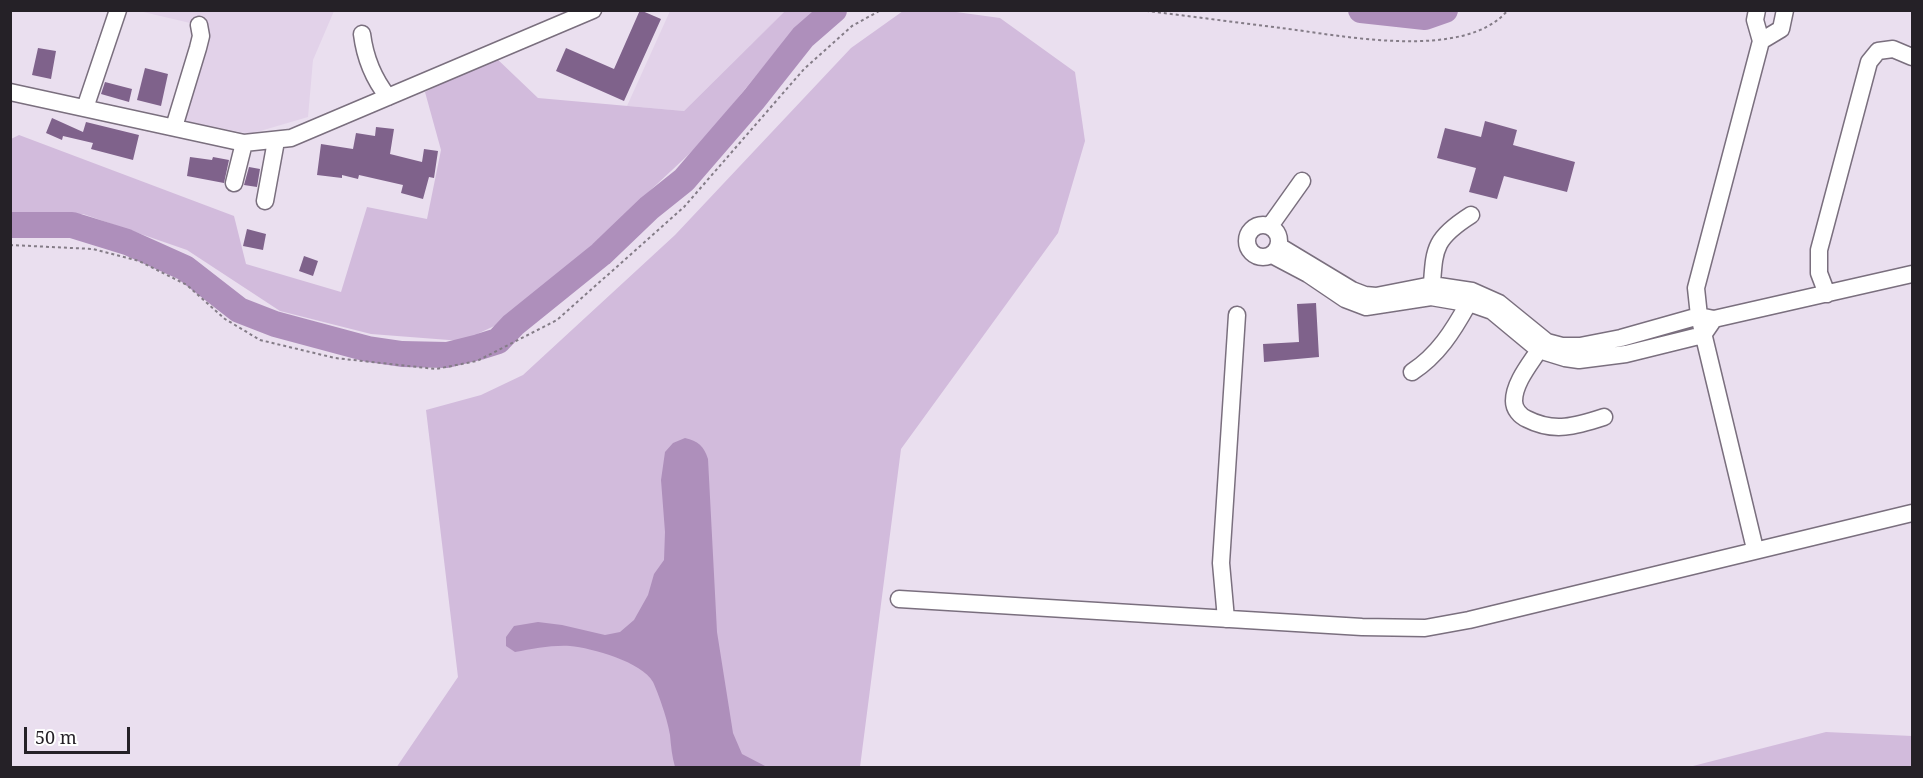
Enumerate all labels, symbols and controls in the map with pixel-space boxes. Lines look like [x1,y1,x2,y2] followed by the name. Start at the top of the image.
[27,715,134,753] scale bar
[35,725,77,749] text: 50 m

